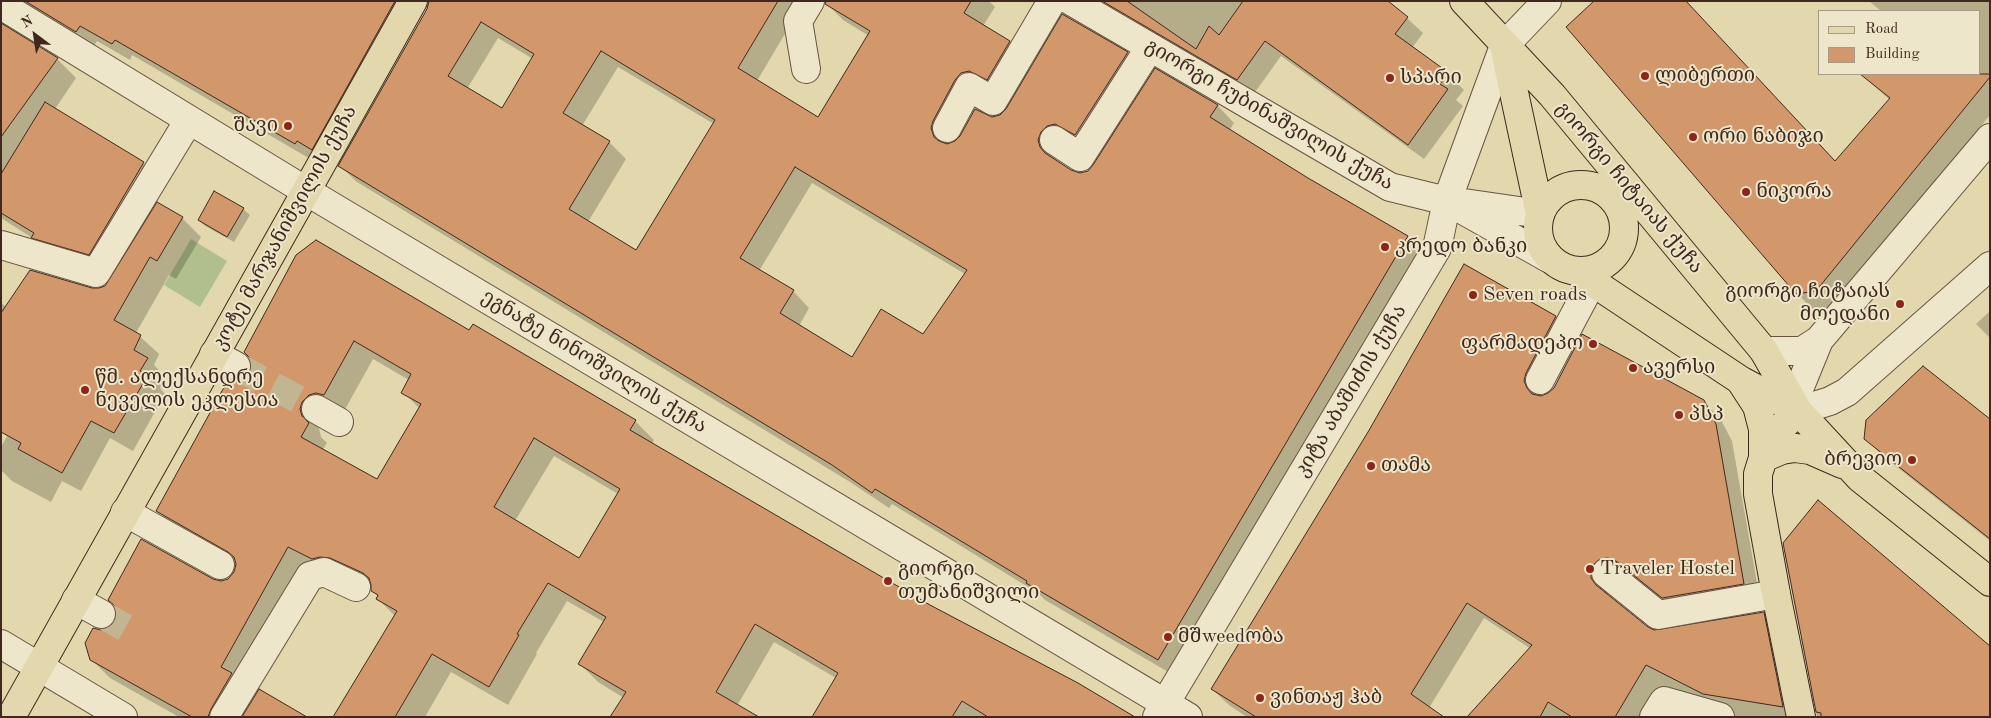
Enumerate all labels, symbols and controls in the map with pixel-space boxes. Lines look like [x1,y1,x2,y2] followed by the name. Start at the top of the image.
[10,10,60,60] north arrow
[1818,10,1981,75] legend
[19,13,35,31] text: N
[1865,22,1898,37] text: Road
[1141,34,1397,196] street label: გიორგი ჩუბინაშვილის ქუჩა
[1865,47,1920,62] text: Building
[1655,64,1755,88] place label: ლიბერთი
[1400,66,1462,90] place label: სპარი
[1639,70,1651,82] marker: ლიბერთი
[1384,72,1396,84] marker: სპარი
[1550,97,1708,279] street label: გიორგი ჩიტაიას ქუჩა
[208,101,362,355] street label: კოტე მარჯანიშვილის ქუჩა
[234,114,278,138] place label: შავი
[282,120,294,132] marker: შავი
[1703,125,1824,149] place label: ორი ნაბიჯი
[1687,131,1699,143] marker: ორი ნაბიჯი
[1756,180,1832,204] place label: ნიკორა
[1740,186,1752,198] marker: ნიკორა
[1395,235,1527,259] place label: კრედო ბანკი
[1379,241,1391,253] marker: კრედო ბანკი
[1725,280,1890,327] place label: გიორგი ჩიტაიას მოედანი
[1483,283,1587,307] place label: Seven roads
[477,285,711,439] street label: ეგნატე ნინოშვილის ქუჩა
[1467,289,1479,301] marker: Seven roads
[1894,298,1906,310] marker: გიორგი ჩიტაიას მოედანი
[1290,300,1412,482] street label: კიტა აბაშიძის ქუჩა
[1461,332,1583,356] place label: ფარმადეპო
[1587,338,1599,350] marker: ფარმადეპო
[1643,356,1715,380] place label: ავერსი
[1627,362,1639,374] marker: ავერსი
[95,366,279,413] place label: წმ. ალექსანდრე ნეველის ეკლესია
[79,384,91,396] marker: წმ. ალექსანდრე ნეველის ეკლესია
[1689,403,1724,427] place label: პსპ
[1673,409,1685,421] marker: პსპ
[1824,448,1902,472] place label: ბრევიო
[1381,454,1431,478] place label: თამა
[1906,454,1918,466] marker: ბრევიო
[1365,460,1377,472] marker: თამა
[1600,557,1735,581] place label: Traveler Hostel
[898,558,1039,605] place label: გიორგი თუმანიშვილი
[1584,563,1596,575] marker: Traveler Hostel
[882,575,894,587] marker: გიორგი თუმანიშვილი
[1178,625,1284,649] place label: მშweedობა
[1162,631,1174,643] marker: მშweedობა
[1270,686,1382,710] place label: ვინთაჟ ჰაბ
[1254,692,1266,704] marker: ვინთაჟ ჰაბ

